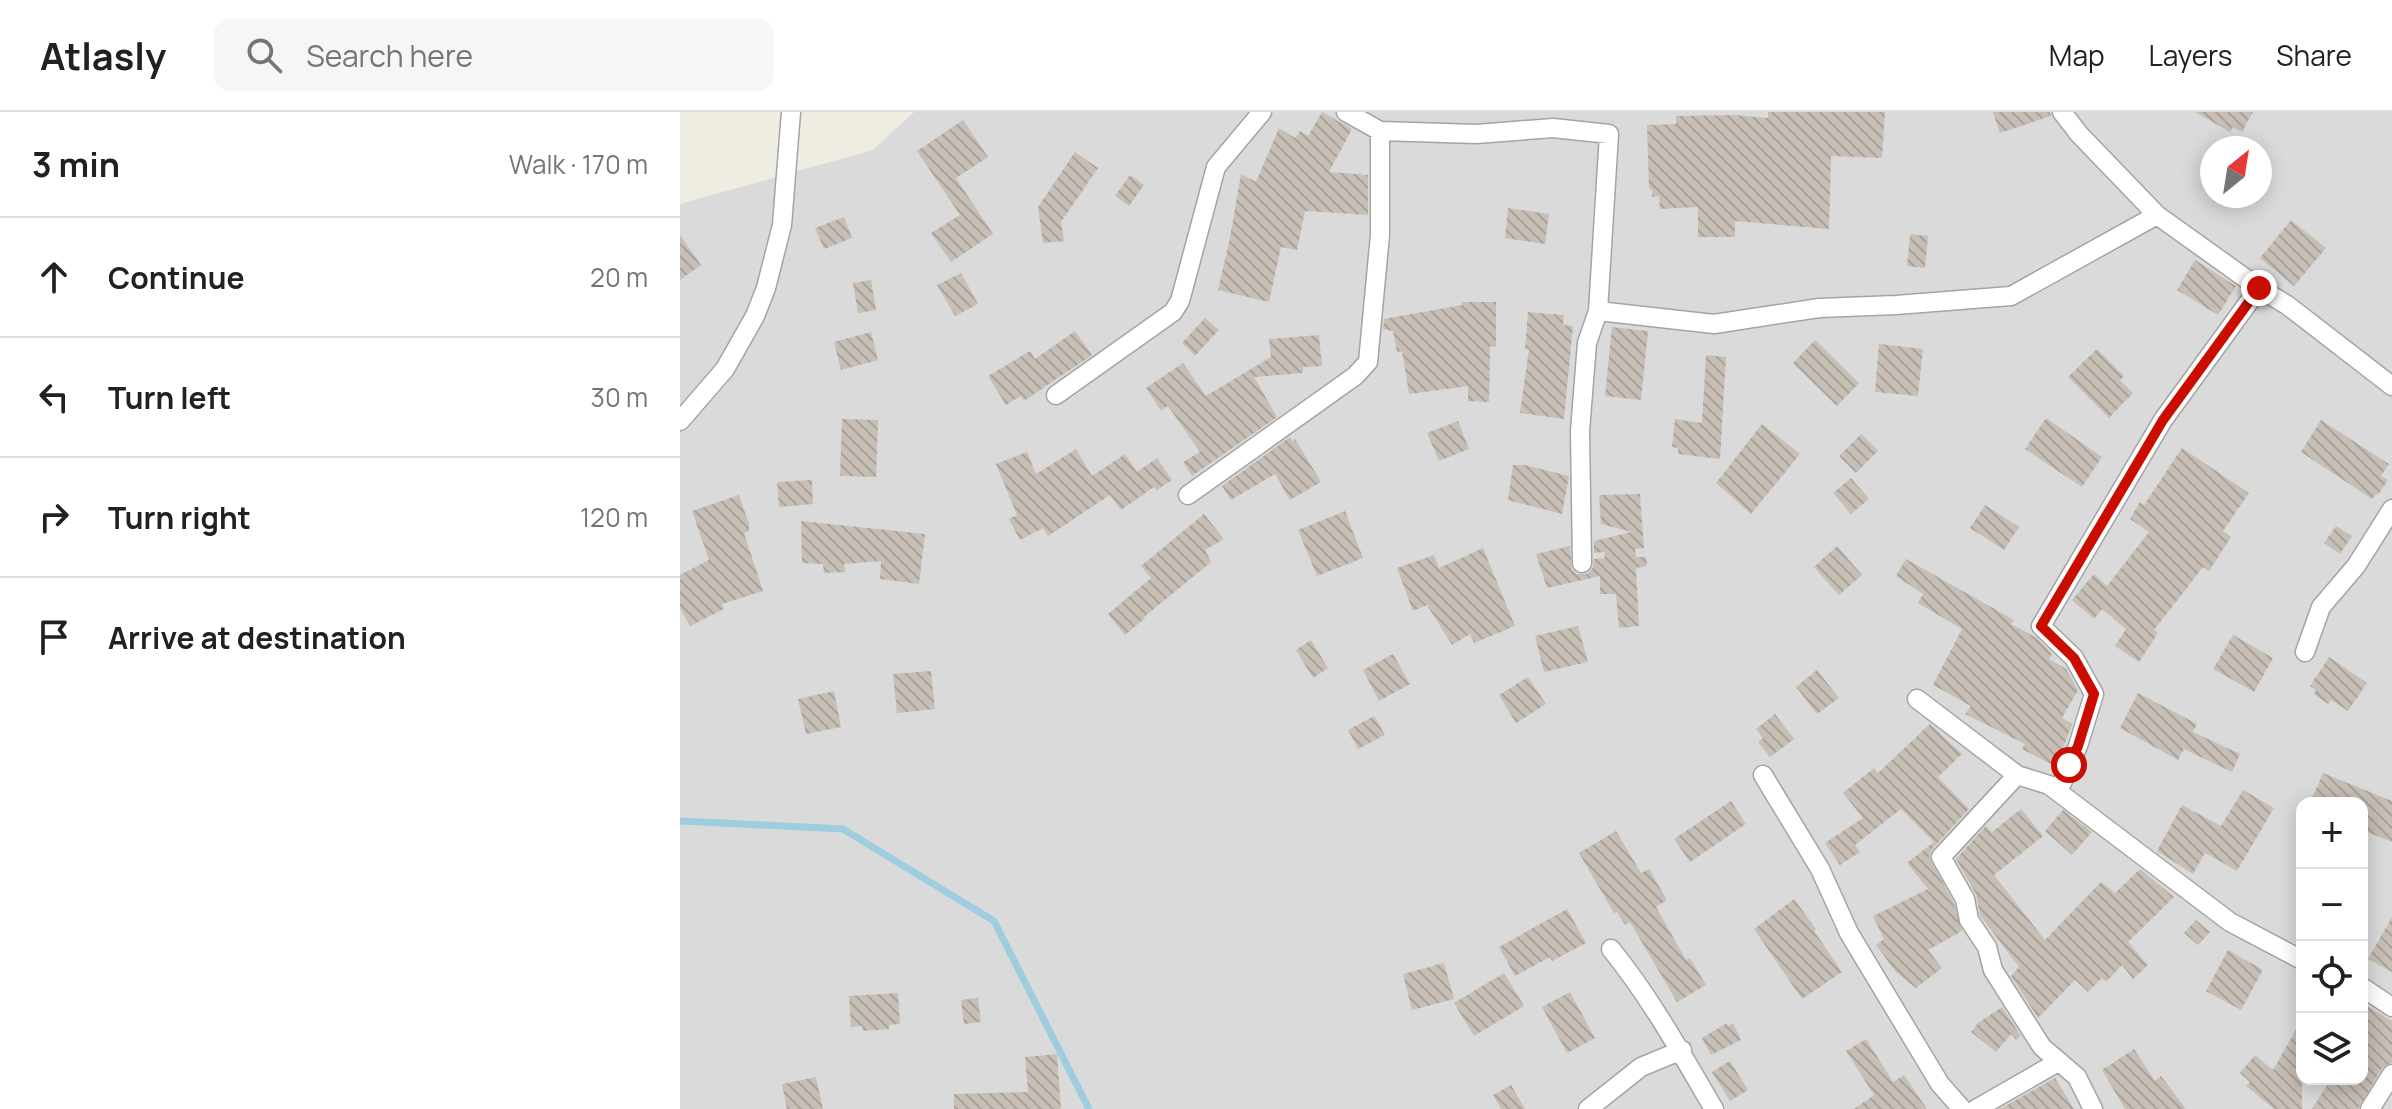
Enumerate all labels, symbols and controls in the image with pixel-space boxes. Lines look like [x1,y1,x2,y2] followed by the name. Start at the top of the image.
[214,19,774,91] search box
[40,29,166,81] text: Atlasly
[242,33,286,77] icon: search
[306,35,473,76] text: Search here
[2049,36,2105,74] text: Map
[2149,36,2232,74] text: Layers
[2276,36,2352,74] text: Share
[2200,136,2272,208] north arrow
[32,141,120,187] text: 3 min
[509,146,648,182] text: Walk · 170 m
[32,255,76,299] icon: ahead
[108,257,244,298] text: Continue
[590,259,648,295] text: 20 m
[2241,270,2277,306] route end
[32,375,76,419] icon: left
[108,377,231,418] text: Turn left
[591,379,648,415] text: 30 m
[32,495,76,539] icon: right
[108,497,251,538] text: Turn right
[580,499,648,535] text: 120 m
[32,615,76,659] icon: arrive
[108,617,406,658] text: Arrive at destination
[2051,747,2087,783] route start
[2296,797,2368,1085] map controls
[2296,797,2368,869] button: +
[2296,869,2368,941] button: −
[2296,941,2368,1013] button: locate
[2296,1013,2368,1085] button: layers

